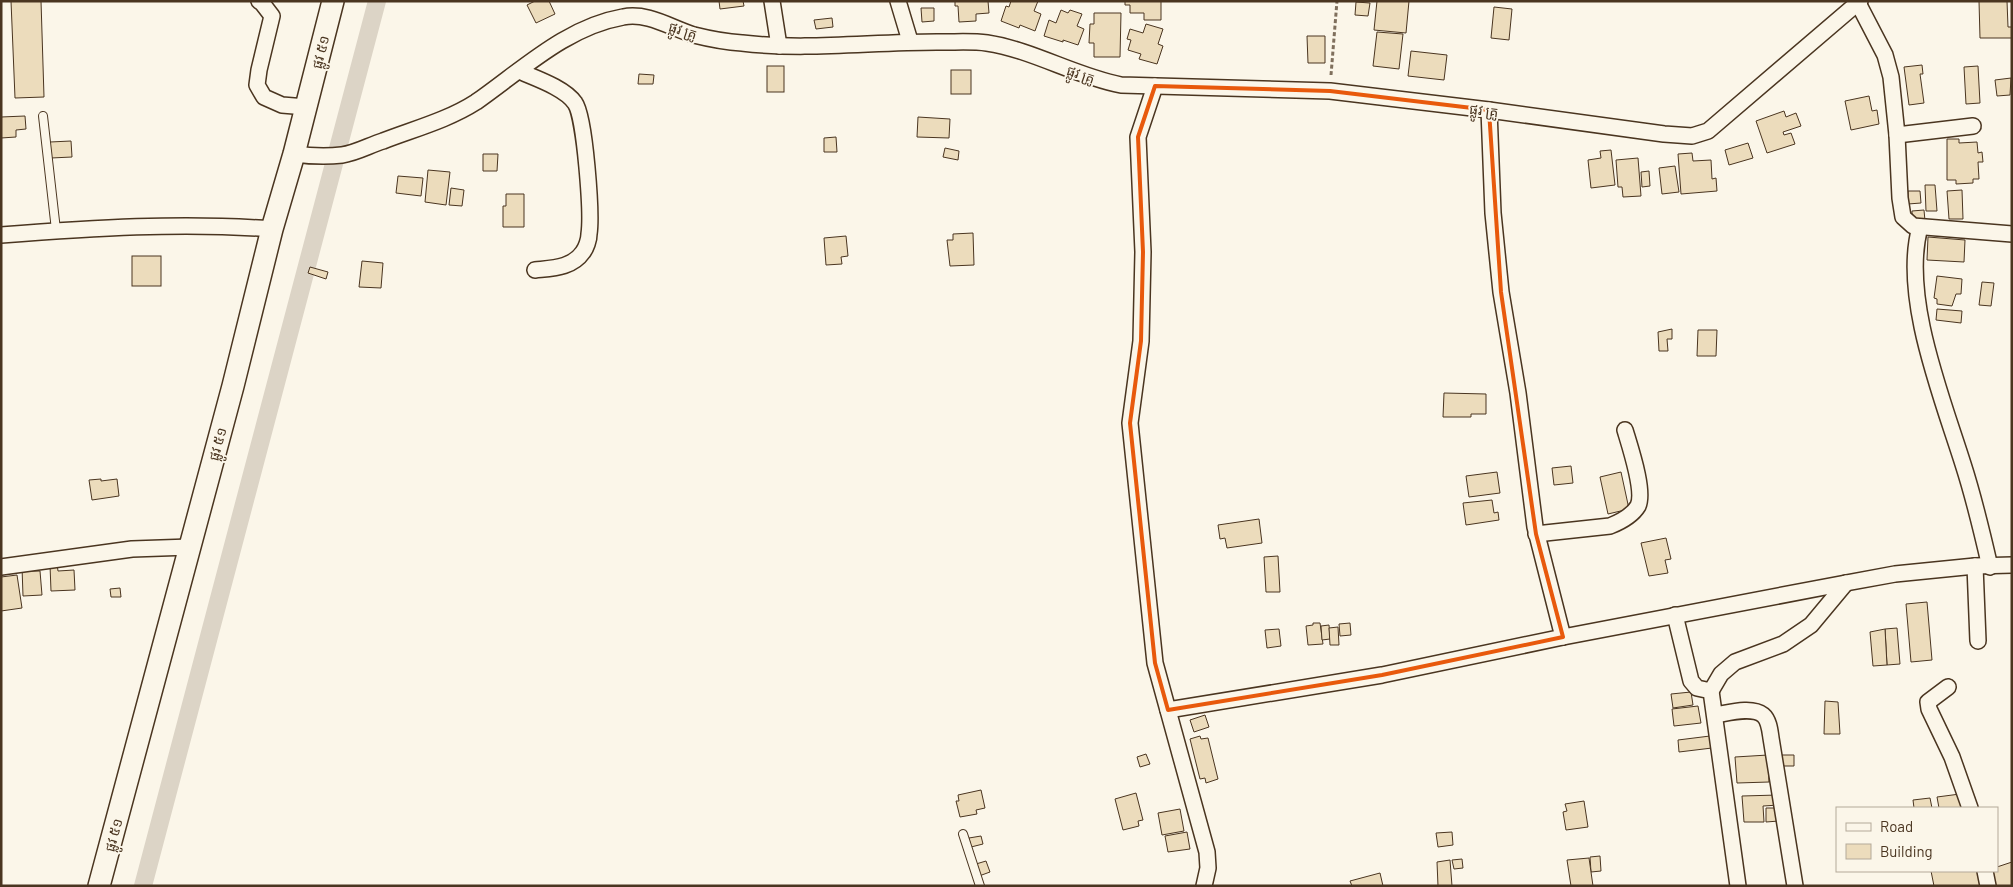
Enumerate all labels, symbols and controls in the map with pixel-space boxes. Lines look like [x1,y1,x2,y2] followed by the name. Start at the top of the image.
[665,17,699,47] street label: ផ្លូវ គ្រូ
[308,33,336,72] street label: ផ្លូវ ៥១
[1063,61,1098,91] street label: ផ្លូវ គ្រូ
[1468,100,1500,124] street label: ផ្លូវ គ្រូ
[204,425,234,464] street label: ផ្លូវ ៥១
[1836,807,1998,872] legend
[100,816,130,855] street label: ផ្លូវ ៥១
[1880,817,1913,835] text: Road
[1880,842,1933,860] text: Building

